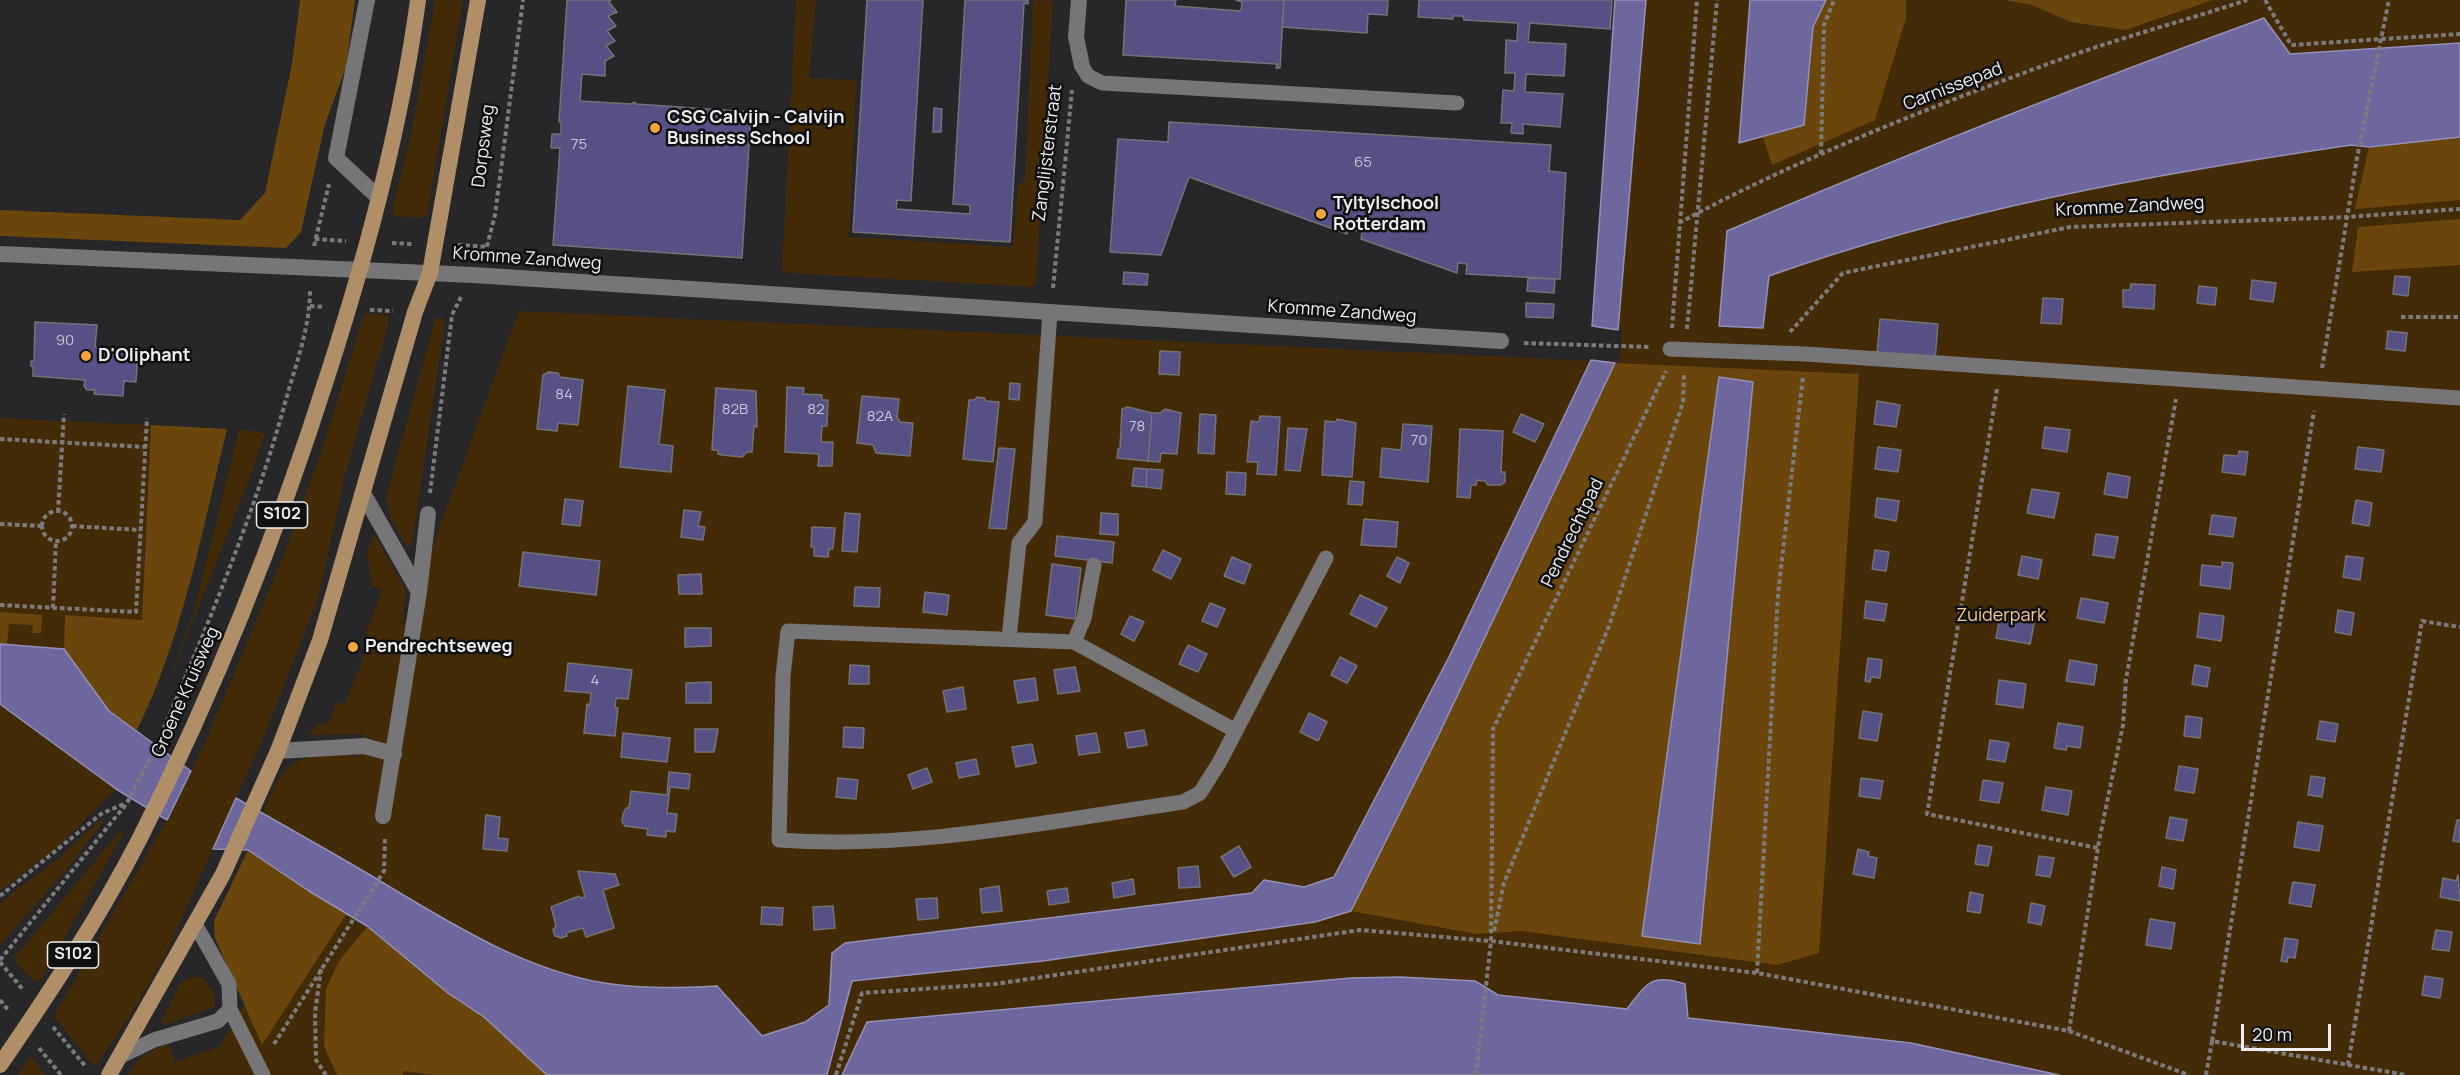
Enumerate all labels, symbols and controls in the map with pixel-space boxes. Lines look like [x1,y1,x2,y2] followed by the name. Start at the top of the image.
[1900,58,2006,116] street label: Carnissepad
[1029,83,1067,223] street label: Zanglijsterstraat
[468,103,500,189] street label: Dorpsweg
[667,107,845,150] place label: CSG Calvijn - Calvijn Business School
[648,121,662,135] marker: CSG Calvijn - Calvijn Business School
[571,136,587,154] house number: 75
[1354,154,1372,172] house number: 65
[2055,192,2205,222] street label: Kromme Zandweg
[1333,193,1439,236] place label: Tyltylschool Rotterdam
[1314,207,1328,221] marker: Tyltylschool Rotterdam
[452,243,602,275] street label: Kromme Zandweg
[1267,296,1417,328] street label: Kromme Zandweg
[56,332,74,350] house number: 90
[98,345,191,367] place label: D'Oliphant
[79,349,93,363] marker: D'Oliphant
[555,386,573,404] house number: 84
[722,401,748,419] house number: 82B
[807,401,825,419] house number: 82
[867,408,893,426] house number: 82A
[1129,418,1145,436] house number: 78
[1411,432,1427,450] house number: 70
[1537,475,1609,591] street label: Pendrechtpad
[256,502,308,528] road number: S102
[1956,605,2046,627] park label: Zuiderpark
[148,623,224,761] street label: Groene Kruisweg
[365,636,513,658] place label: Pendrechtseweg
[346,640,360,654] marker: Pendrechtseweg
[591,672,599,690] house number: 4
[48,942,98,968] road number: S102
[2244,1012,2334,1050] scale bar
[2252,1022,2292,1046] text: 20 m

